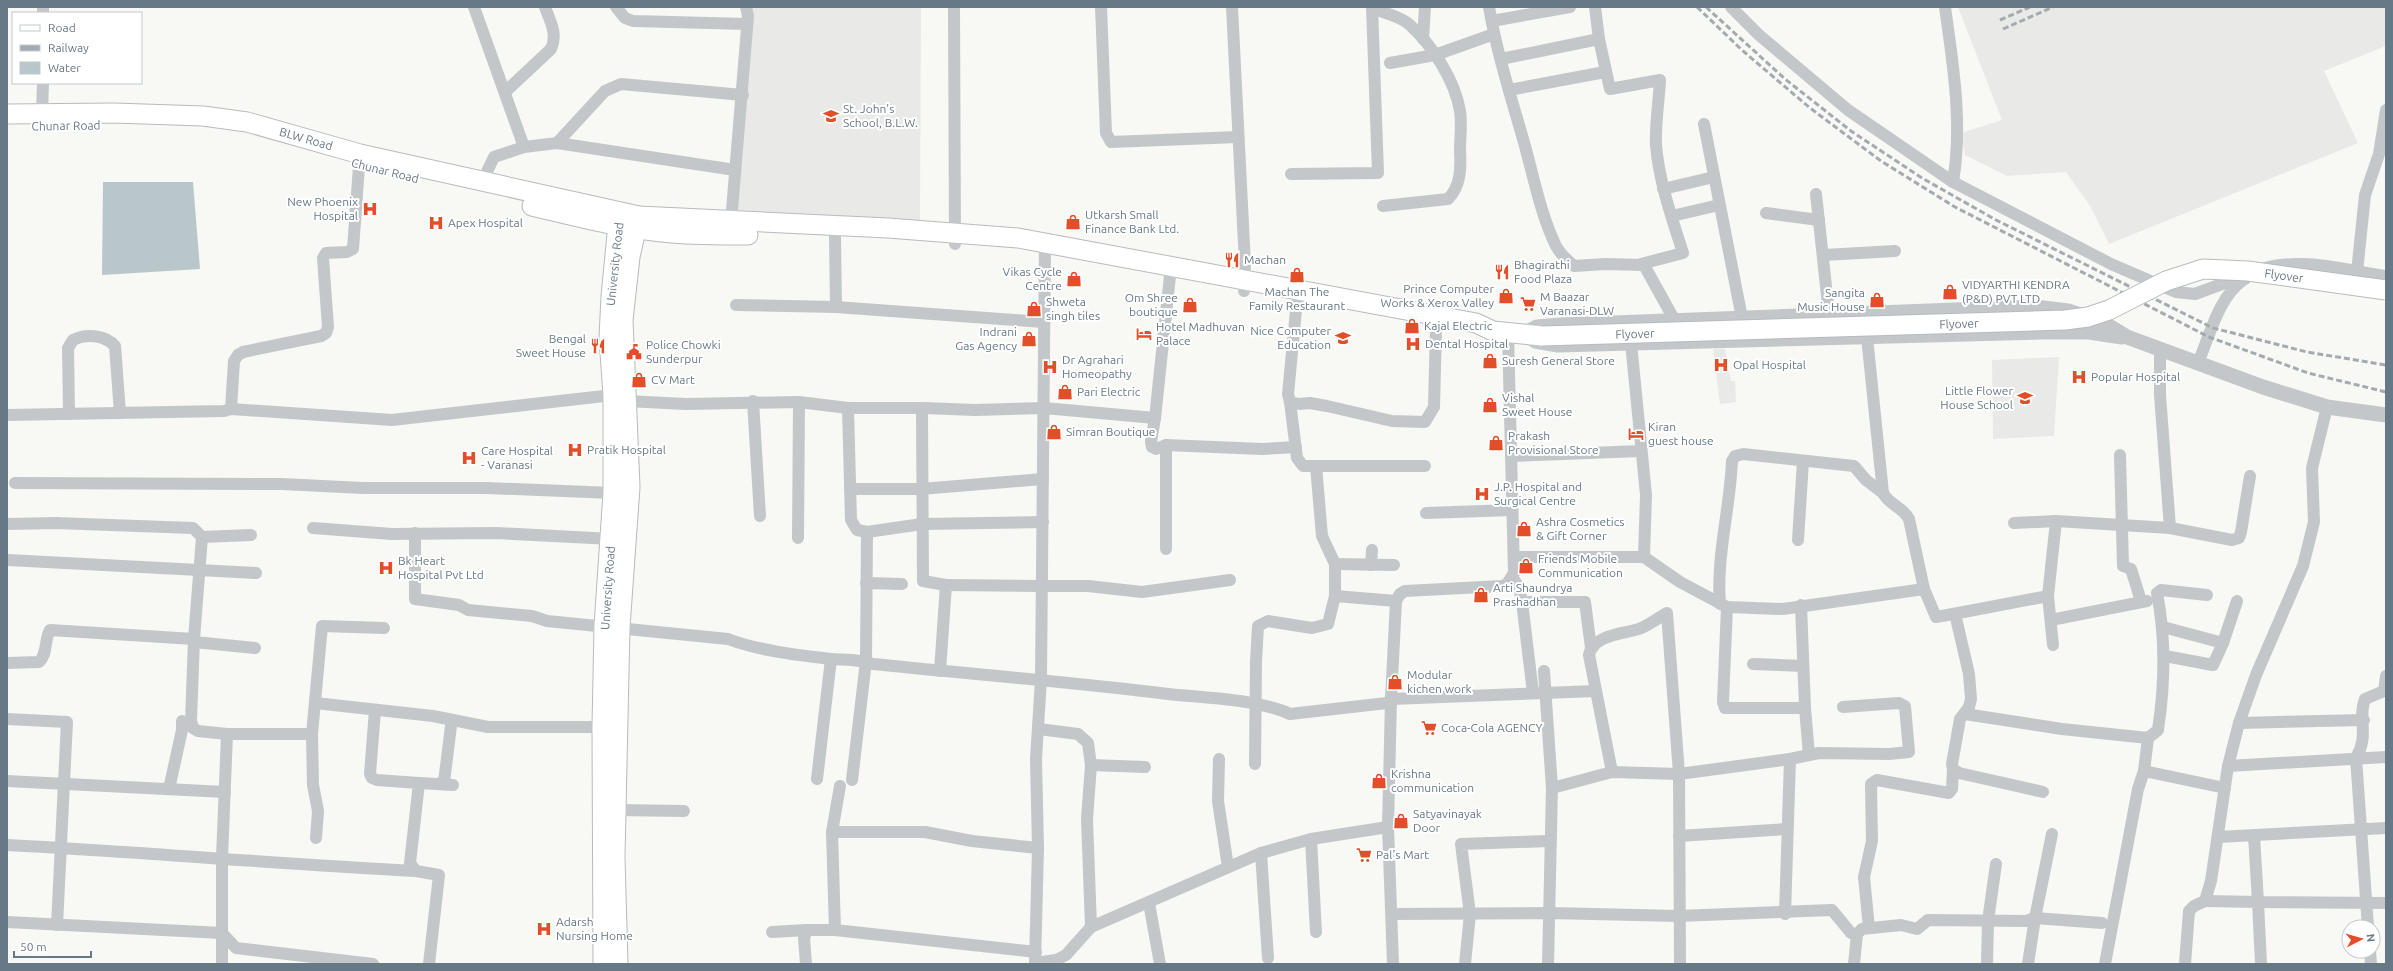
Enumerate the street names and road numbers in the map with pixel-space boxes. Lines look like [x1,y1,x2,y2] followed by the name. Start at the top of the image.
[31,118,101,133] street label: Chunar Road
[278,125,334,152] street label: BLW Road
[350,156,420,185] street label: Chunar Road
[604,221,625,306] street label: University Road
[2264,266,2305,285] street label: Flyover
[1939,316,1979,331] street label: Flyover
[1615,326,1655,341] street label: Flyover
[598,546,617,630] street label: University Road

